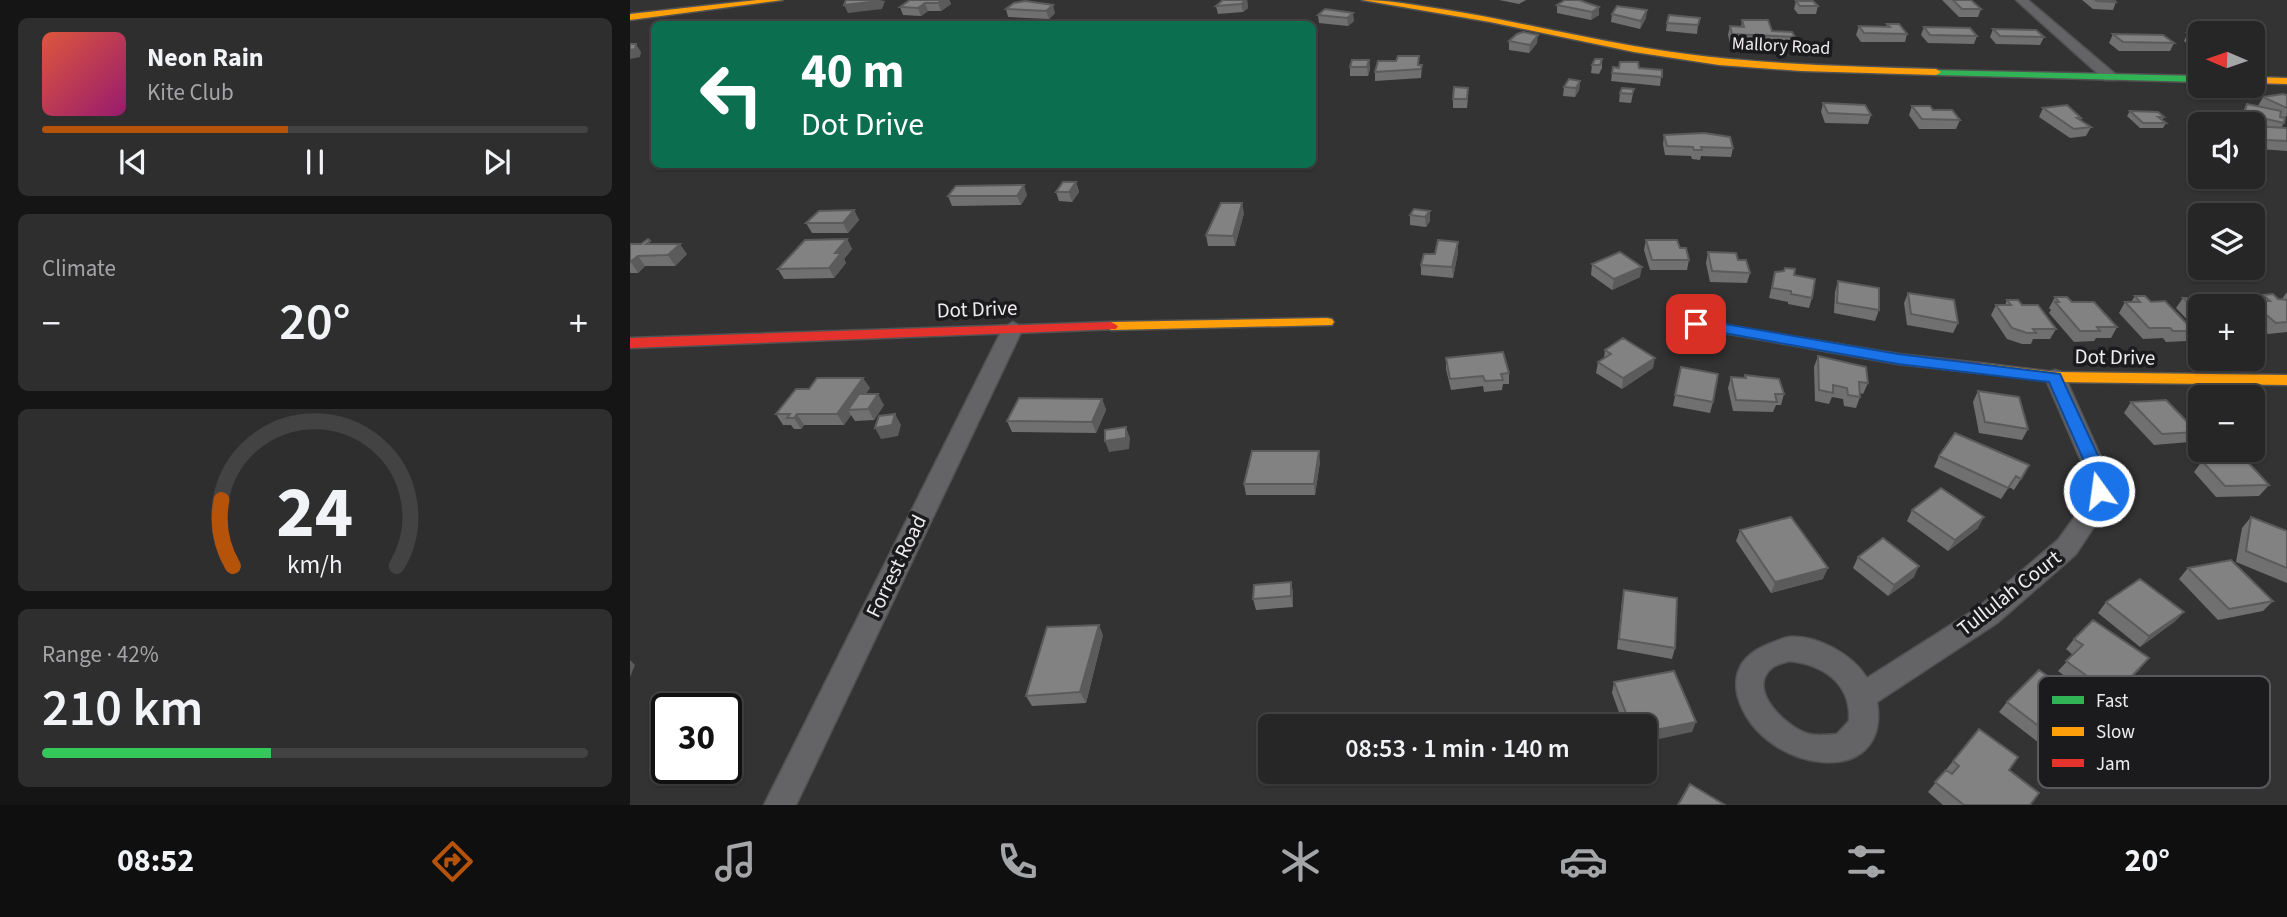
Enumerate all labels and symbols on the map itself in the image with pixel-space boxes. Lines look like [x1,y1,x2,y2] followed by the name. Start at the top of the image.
[2188,21,2264,98] north arrow
[1731,31,1831,61] street label: Mallory Road
[936,293,1018,325] street label: Dot Drive
[1666,294,1726,354] pin
[2074,341,2156,373] street label: Dot Drive
[2062,454,2136,528] position arrow
[858,510,934,622] street label: Forrest Road
[1951,543,2067,643] street label: Tullulah Court
[2038,676,2270,788] legend
[2096,688,2129,715] text: Fast
[651,693,742,784] speed limit sign: 30
[2096,719,2135,746] text: Slow
[2096,751,2130,778] text: Jam

